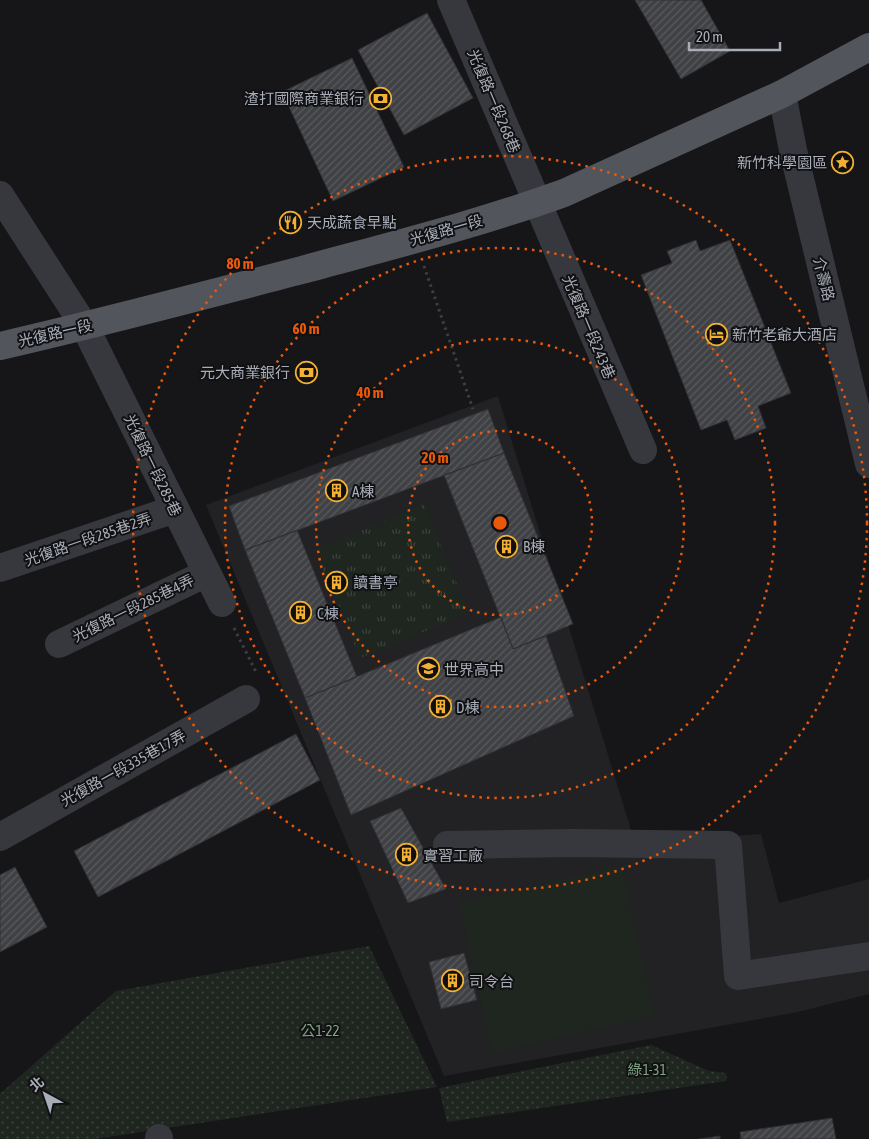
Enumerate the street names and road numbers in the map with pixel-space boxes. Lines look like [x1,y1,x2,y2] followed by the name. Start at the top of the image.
[464,47,524,155] street label: 光復路一段268巷
[408,211,484,249] street label: 光復路一段
[810,255,838,303] street label: 介壽路
[559,273,619,381] street label: 光復路一段243巷
[17,316,93,350] street label: 光復路一段
[121,411,185,519] street label: 光復路一段285巷
[22,509,154,569] street label: 光復路一段285巷2弄
[69,571,197,645] street label: 光復路一段285巷4弄
[58,727,188,809] street label: 光復路一段335巷17弄

